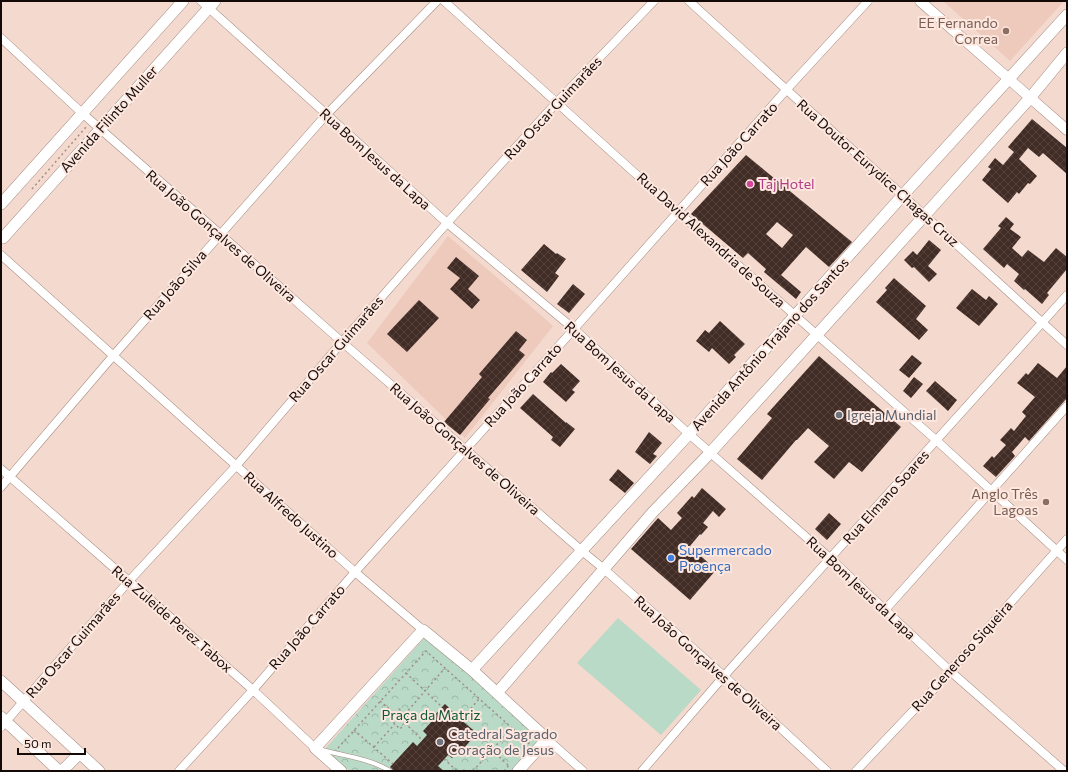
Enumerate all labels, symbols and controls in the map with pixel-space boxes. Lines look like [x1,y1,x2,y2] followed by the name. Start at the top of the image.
[918,14,998,47] place label: EE Fernando Correa
[1001,26,1011,36] marker: EE Fernando Correa
[500,52,605,163] street label: Rua Oscar Guimarães
[56,61,161,176] street label: Avenida Filinto Muller
[794,95,963,250] street label: Rua Doutor Eurydice Chagas Cruz
[696,98,781,189] street label: Rua João Carrato
[316,104,434,213] street label: Rua Bom Jesus da Lapa
[143,166,300,305] street label: Rua João Gonçalves de Oliveira
[634,169,789,311] street label: Rua David Alexandria de Souza
[758,175,815,192] place label: Taj Hotel
[745,179,755,189] marker: Taj Hotel
[139,246,210,323] street label: Rua João Silva
[687,254,852,434] street label: Avenida Antônio Trajano dos Santos
[285,292,386,405] street label: Rua Oscar Guimarães
[561,317,679,426] street label: Rua Bom Jesus da Lapa
[480,339,565,430] street label: Rua João Carrato
[387,379,544,518] street label: Rua João Gonçalves de Oliveira
[847,406,937,423] place label: Igreja Mundial
[834,410,844,420] marker: Igreja Mundial
[839,446,932,547] street label: Rua Elmano Soares
[240,468,342,562] street label: Rua Alfredo Justino
[971,485,1038,518] place label: Anglo Três Lagoas
[1041,497,1051,507] marker: Anglo Três Lagoas
[803,533,919,643] street label: Rua Bom Jesus da Lapa
[679,541,772,574] place label: Supermercado Proença
[666,553,676,563] marker: Supermercado Proença
[109,562,237,676] street label: Rua Zuleide Perez Tabox
[265,581,348,673] street label: Rua João Carrato
[22,588,123,701] street label: Rua Oscar Guimarães
[631,592,786,734] street label: Rua João Gonçalves de Oliveira
[908,597,1016,714] street label: Rua Generoso Siqueira
[381,706,481,723] park label: Praça da Matriz
[448,725,557,758] place label: Catedral Sagrado Coração de Jesus
[18,730,85,756] scale bar
[24,736,52,750] text: 50 m
[435,737,445,747] marker: Catedral Sagrado Coração de Jesus

